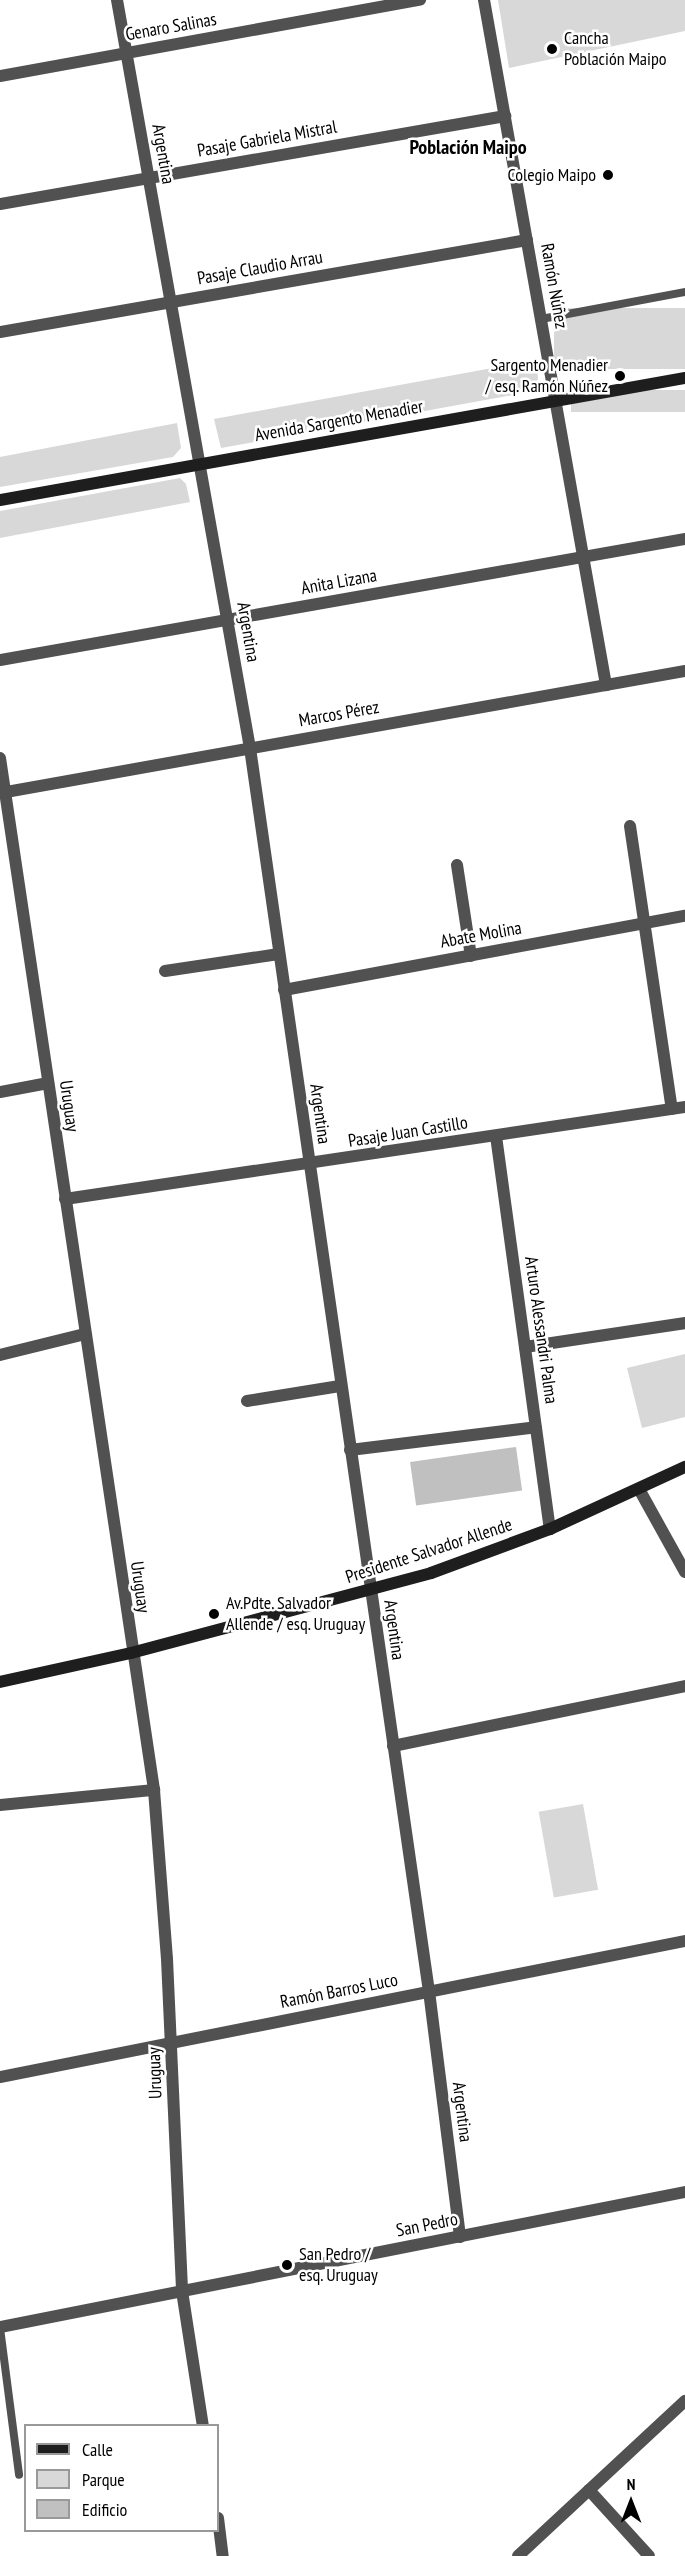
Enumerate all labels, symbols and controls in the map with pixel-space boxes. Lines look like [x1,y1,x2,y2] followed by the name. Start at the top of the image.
[124,8,218,46] street label: Genaro Salinas
[564,28,667,70] place label: Cancha Población Maipo
[545,42,559,56] marker: Cancha Población Maipo
[196,116,338,162] street label: Pasaje Gabriela Mistral
[147,122,179,186] street label: Argentina
[409,135,527,159] district label: Población Maipo
[508,164,596,186] place label: Colegio Maipo
[601,168,615,182] marker: Colegio Maipo
[536,242,572,330] street label: Ramón Núñez
[195,246,325,290] street label: Pasaje Claudio Arrau
[484,355,608,398] place label: Sargento Menadier / esq. Ramón Núñez
[613,369,627,383] marker: Sargento Menadier / esq. Ramón Núñez
[253,396,425,446] street label: Avenida Sargento Menadier
[299,565,379,599] street label: Anita Lizana
[232,600,264,664] street label: Argentina
[297,696,381,732] street label: Marcos Pérez
[439,917,523,953] street label: Abate Molina
[55,1079,83,1133] street label: Uruguay
[305,1083,335,1145] street label: Argentina
[347,1112,469,1152] street label: Pasaje Juan Castillo
[520,1255,562,1405] street label: Arturo Alessandri Palma
[343,1514,515,1588] street label: Presidente Salvador Allende
[126,1560,154,1614] street label: Uruguay
[226,1593,366,1636] place label: Av.Pdte. Salvador Allende / esq. Uruguay
[379,1599,409,1661] street label: Argentina
[207,1607,221,1621] marker: Av.Pdte. Salvador Allende / esq. Uruguay
[278,1969,400,2013] street label: Ramón Barros Luco
[143,2047,167,2099] street label: Uruguay
[448,2081,476,2143] street label: Argentina
[394,2208,460,2242] street label: San Pedro
[299,2244,379,2286] place label: San Pedro / esq. Uruguay
[280,2258,294,2272] marker: San Pedro / esq. Uruguay
[24,2424,219,2532] legend
[82,2438,113,2461] text: Calle
[82,2468,125,2491] text: Parque
[601,2472,661,2532] north arrow
[627,2474,635,2494] text: N
[82,2498,127,2521] text: Edificio

